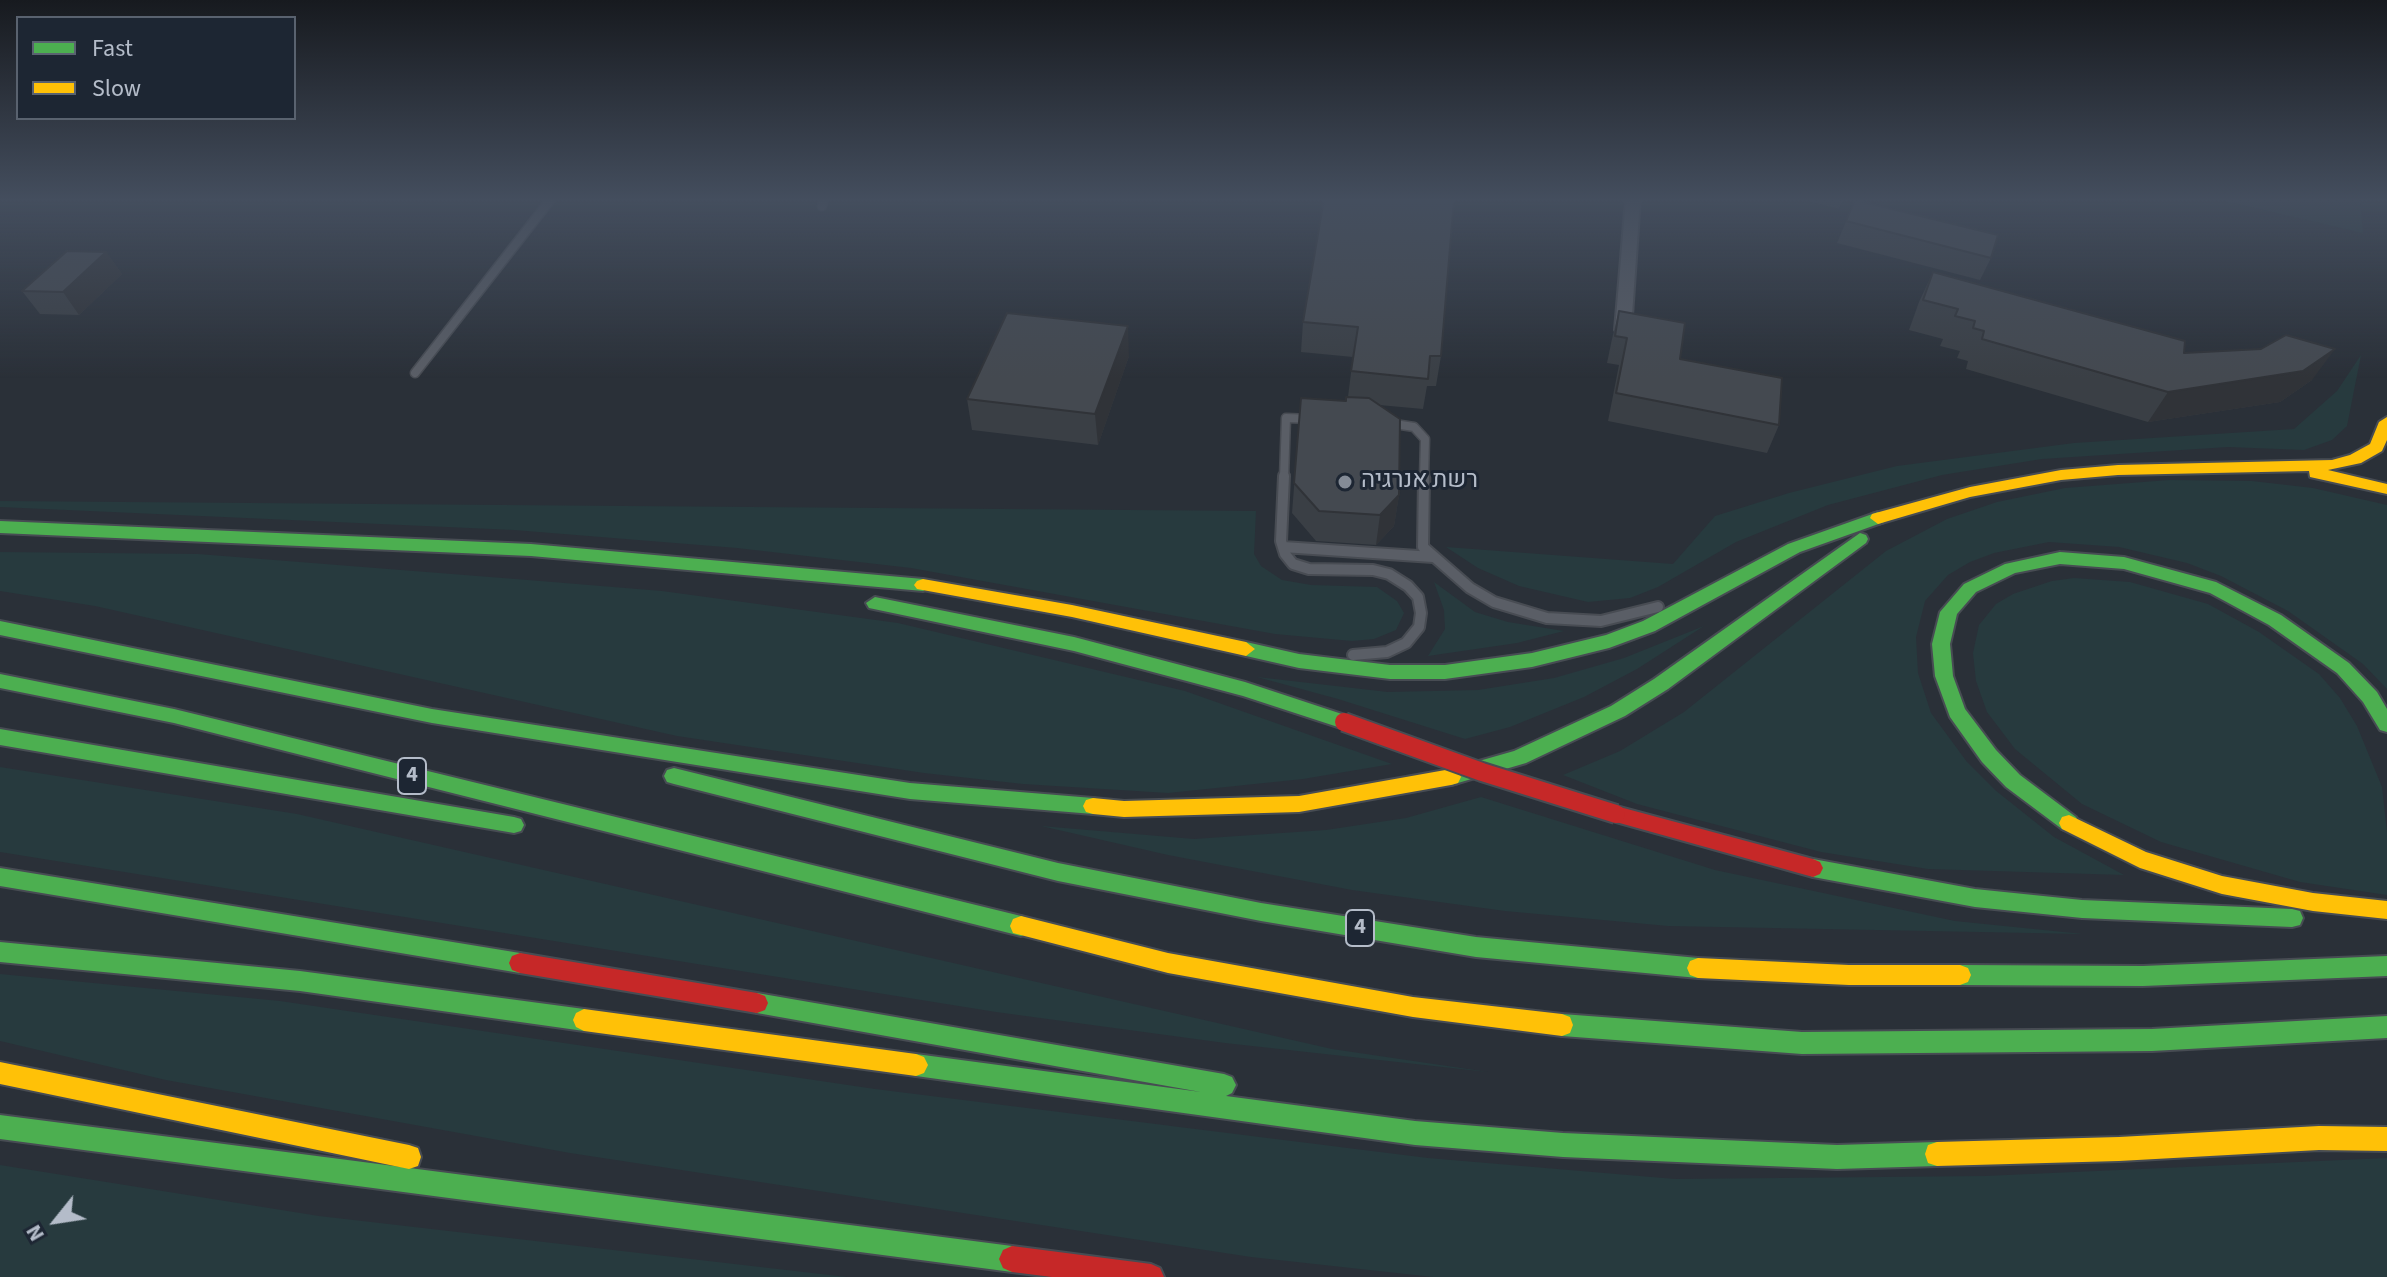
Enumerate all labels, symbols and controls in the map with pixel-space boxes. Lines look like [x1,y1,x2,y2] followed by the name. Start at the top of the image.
[16,16,296,120] legend
[92,31,133,66] text: Fast
[92,71,141,106] text: Slow
[1361,468,1478,496] place label: רשת אנרגיה
[1336,473,1354,491] marker: רשת אנרגיה
[398,758,426,794] road number: 4
[1346,910,1374,946] road number: 4
[16,1181,96,1261] north arrow
[18,1219,53,1247] text: N

